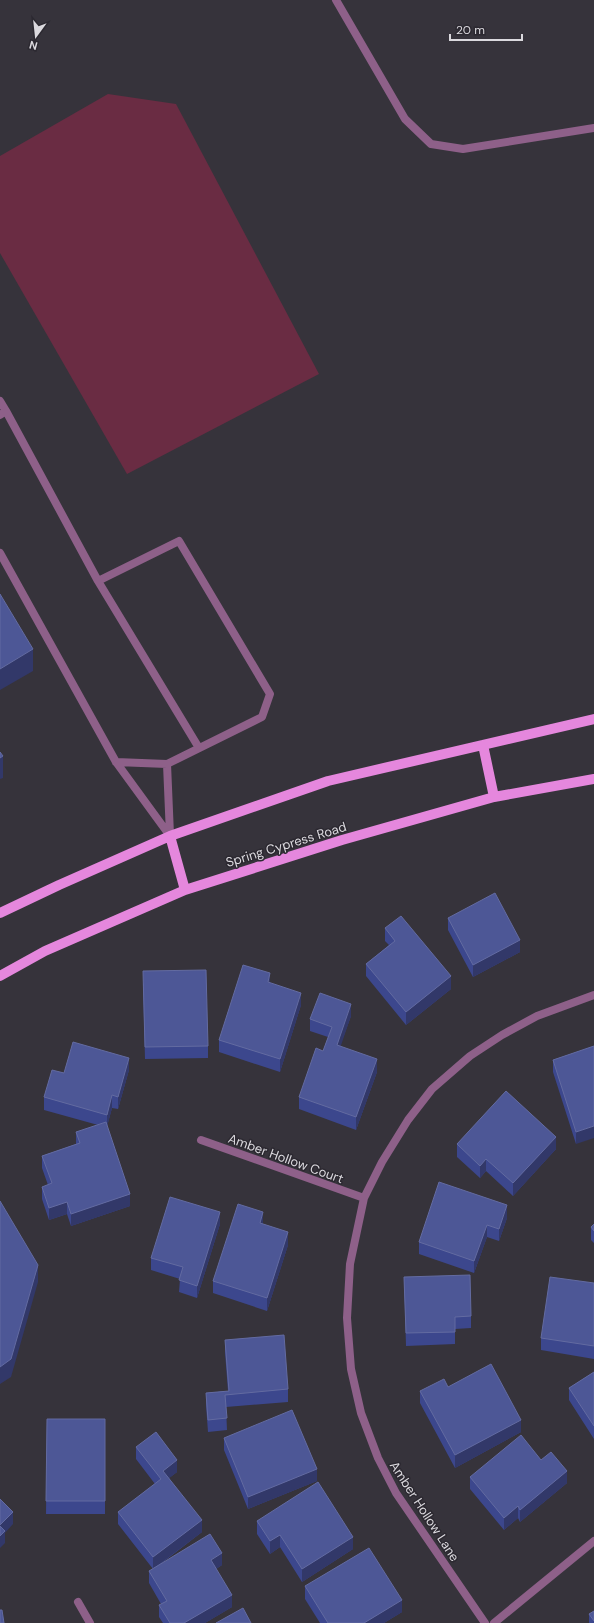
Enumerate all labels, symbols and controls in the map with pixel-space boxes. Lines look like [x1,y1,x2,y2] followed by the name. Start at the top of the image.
[16,16,56,56] north arrow
[450,16,522,42] scale bar
[456,22,485,38] text: 20 m
[28,38,39,53] text: N
[224,818,348,871] street label: Spring Cypress Road
[226,1130,346,1187] street label: Amber Hollow Court
[386,1458,463,1565] street label: Amber Hollow Lane

